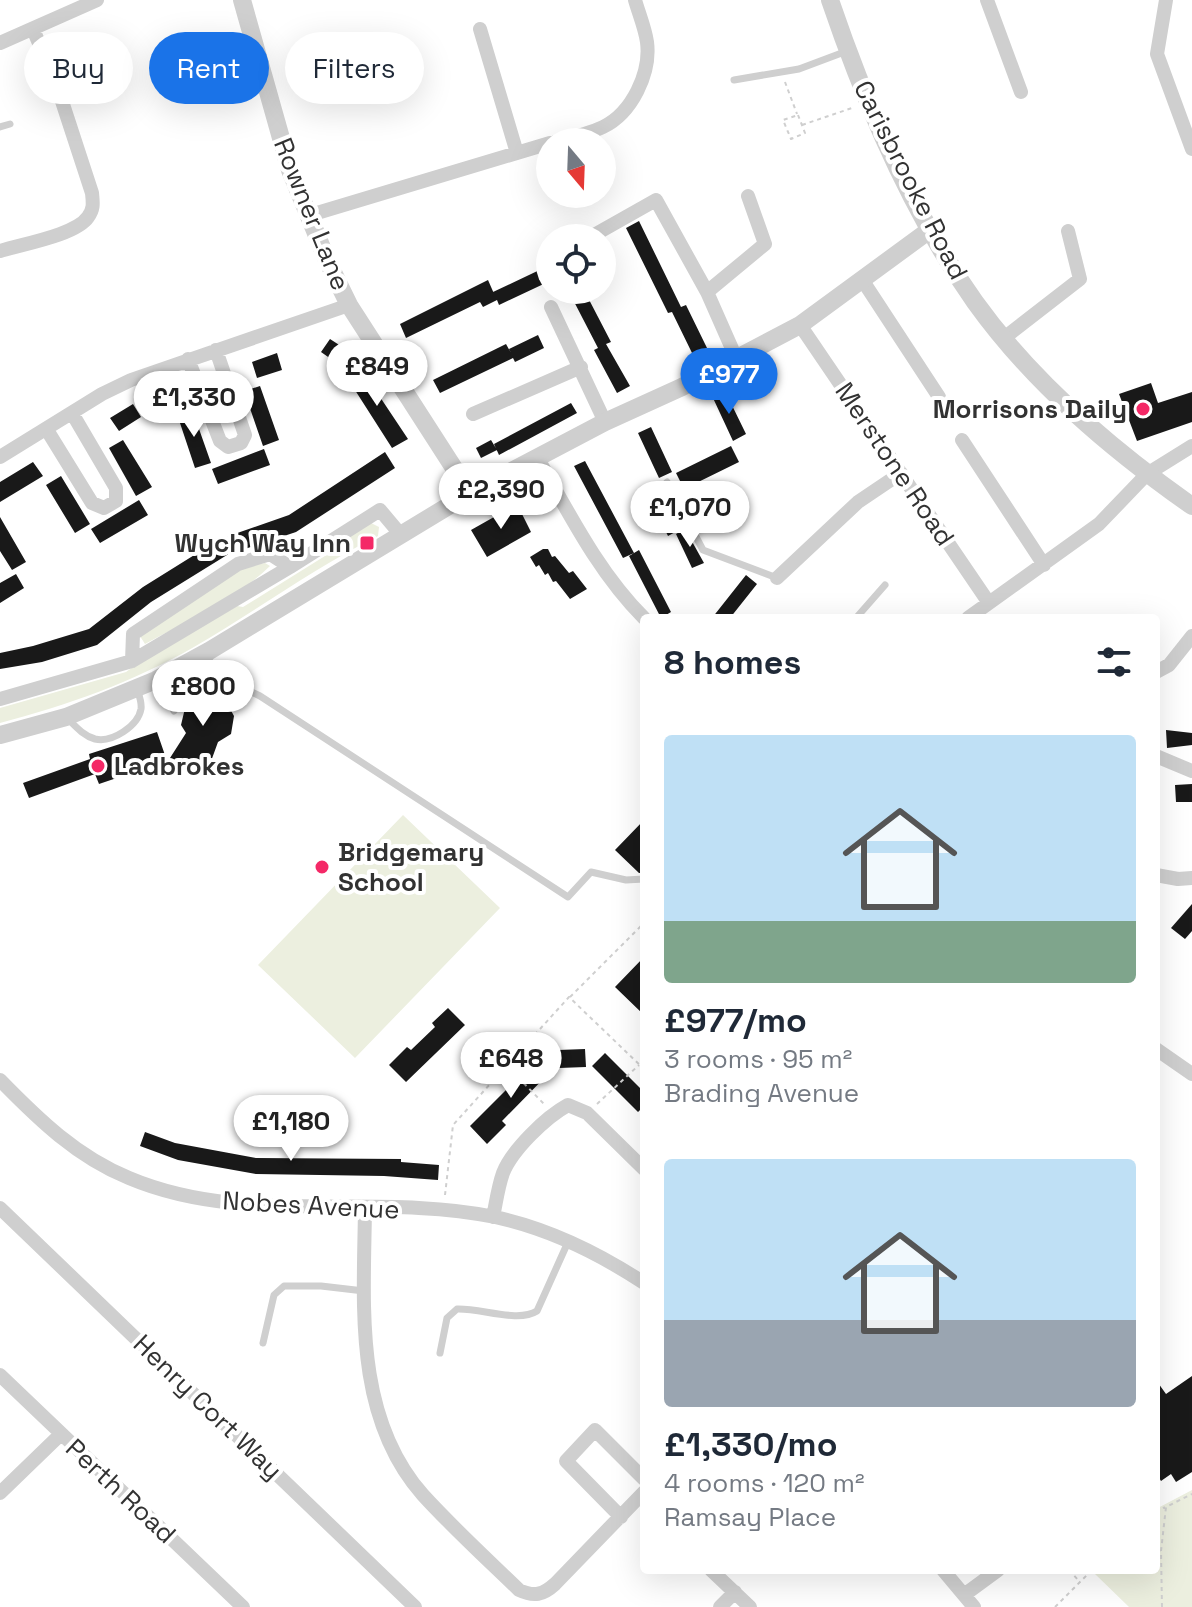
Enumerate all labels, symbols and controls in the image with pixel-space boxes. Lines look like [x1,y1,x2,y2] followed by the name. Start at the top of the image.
[24,32,133,104] chip: Buy
[149,32,269,104] chip: Rent
[285,32,424,104] chip: Filters
[846,75,976,285] street label: Carisbrooke Road
[536,128,616,208] north arrow
[536,128,616,304] map controls
[266,133,358,295] street label: Rowner Lane
[536,224,616,304] button: locate
[330,340,424,408] pin: £849
[682,348,776,416] pin: £977
[345,349,409,383] text: £849
[699,357,759,391] text: £977
[129,371,259,439] pin: £1,330
[828,376,962,552] street label: Merstone Road
[152,380,236,414] text: £1,330
[933,392,1127,426] place label: Morrisons Daily
[1134,400,1152,418] marker: Morrisons Daily
[436,463,566,531] pin: £2,390
[457,472,545,506] text: £2,390
[625,481,755,549] pin: £1,070
[648,490,732,524] text: £1,070
[175,526,351,560] place label: Wych Way Inn
[358,534,376,552] marker: Wych Way Inn
[1092,640,1136,684] icon: filters
[664,641,801,684] text: 8 homes
[156,660,250,728] pin: £800
[170,669,236,703] text: £800
[114,749,244,783] place label: Ladbrokes
[89,757,107,775] marker: Ladbrokes
[828,787,972,931] icon: home
[338,835,484,899] place label: Bridgemary School
[313,858,331,876] marker: Bridgemary School
[664,999,807,1042] text: £977/mo
[464,1032,558,1100] pin: £648
[479,1041,543,1075] text: £648
[664,1042,852,1076] text: 3 rooms · 95 m²
[664,1076,859,1110] text: Brading Avenue
[226,1095,356,1163] pin: £1,180
[252,1104,330,1138] text: £1,180
[222,1183,400,1227] street label: Nobes Avenue
[828,1211,972,1355] icon: home
[126,1327,290,1487] street label: Henry Cort Way
[664,1423,837,1466] text: £1,330/mo
[59,1431,183,1551] street label: Perth Road
[664,1466,864,1500] text: 4 rooms · 120 m²
[664,1500,836,1534] text: Ramsay Place

